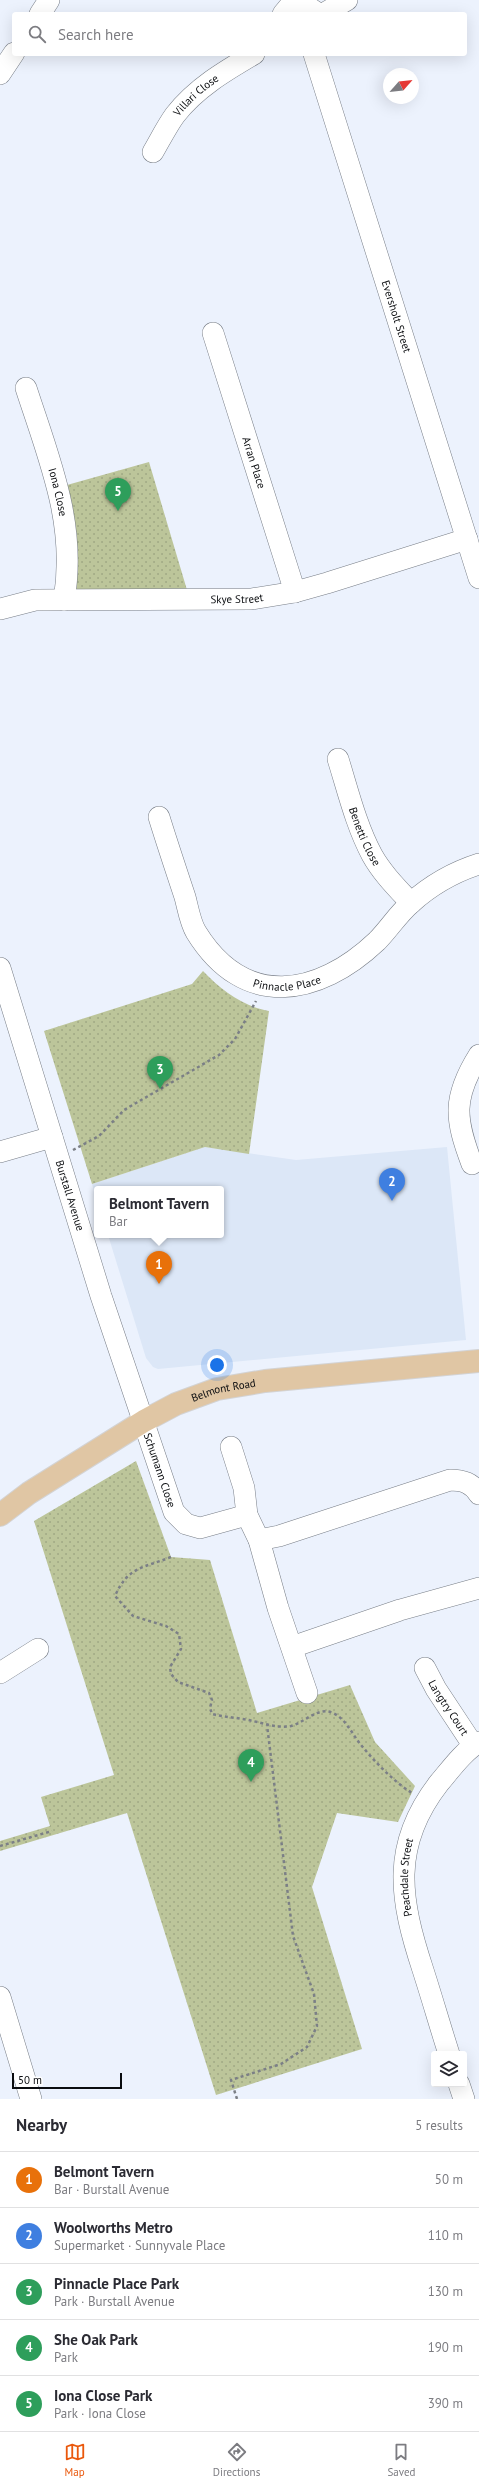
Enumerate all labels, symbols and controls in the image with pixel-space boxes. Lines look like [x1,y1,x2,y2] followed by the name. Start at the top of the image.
[12,12,467,56] search box
[26,23,48,45] icon: search
[58,25,134,44] text: Search here
[383,68,419,104] north arrow
[169,71,221,120] street label: Villari Close
[379,278,415,354] street label: Eversholt Street
[239,435,269,491] street label: Arran Place
[45,466,70,518] street label: Iona Close
[105,478,131,511] pin: 5
[210,590,264,606] street label: Skye Street
[346,805,384,869] street label: Benetti Close
[251,972,323,994] street label: Pinnacle Place
[147,1056,173,1089] pin: 3
[53,1158,88,1233] street label: Burstall Avenue
[379,1168,405,1201] pin: 2
[94,1186,224,1238] popup
[109,1194,209,1213] text: Belmont Tavern
[109,1213,127,1230] text: Bar
[146,1251,172,1284] pin: 1
[207,1355,227,1375] your location
[189,1376,257,1405] street label: Belmont Road
[141,1431,179,1510] street label: Schumann Close
[425,1677,472,1738] street label: Langtry Court
[238,1749,264,1782] pin: 4
[397,1836,416,1918] street label: Peachdale Street
[431,2051,467,2087] map controls
[431,2051,467,2087] button: layers
[12,2071,122,2090] scale bar
[18,2073,42,2087] text: 50 m
[16,2114,67,2136] text: Nearby
[415,2117,463,2134] text: 5 results
[54,2162,154,2181] text: Belmont Tavern
[25,2171,33,2188] text: 1
[435,2171,463,2188] text: 50 m
[54,2181,169,2198] text: Bar · Burstall Avenue
[54,2218,173,2237] text: Woolworths Metro
[25,2227,33,2244] text: 2
[428,2227,463,2244] text: 110 m
[54,2237,225,2254] text: Supermarket · Sunnyvale Place
[54,2274,179,2293] text: Pinnacle Place Park
[25,2283,33,2300] text: 3
[428,2283,463,2300] text: 130 m
[54,2293,175,2310] text: Park · Burstall Avenue
[54,2330,138,2349] text: She Oak Park
[25,2339,33,2356] text: 4
[428,2339,463,2356] text: 190 m
[54,2349,78,2366] text: Park
[54,2386,152,2405] text: Iona Close Park
[25,2395,33,2412] text: 5
[428,2395,463,2412] text: 390 m
[54,2405,146,2422] text: Park · Iona Close
[64,2441,86,2479] tab: Map
[213,2441,260,2479] tab: Directions
[387,2441,415,2479] tab: Saved

